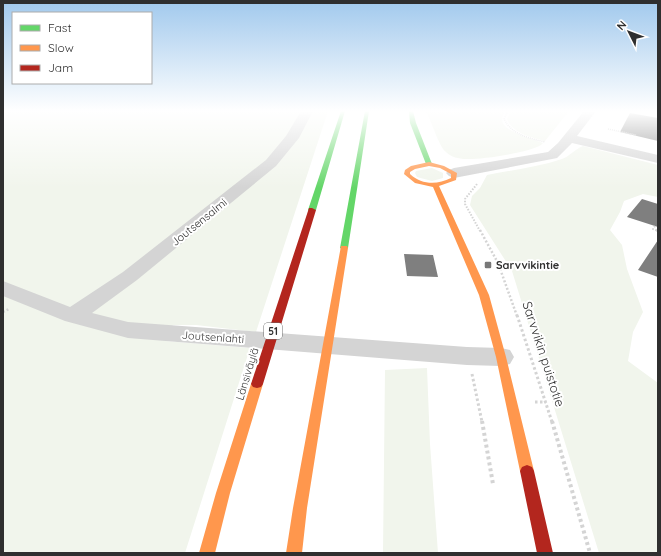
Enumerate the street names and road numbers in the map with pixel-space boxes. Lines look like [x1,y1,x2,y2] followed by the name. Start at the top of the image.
[168,195,230,249] street label: Joutsensalmi
[519,299,569,409] street label: Sarvvikin puistotie
[264,323,282,339] road number: 51
[181,328,245,346] street label: Joutsenlahti
[232,346,262,402] street label: Länsiväylä

